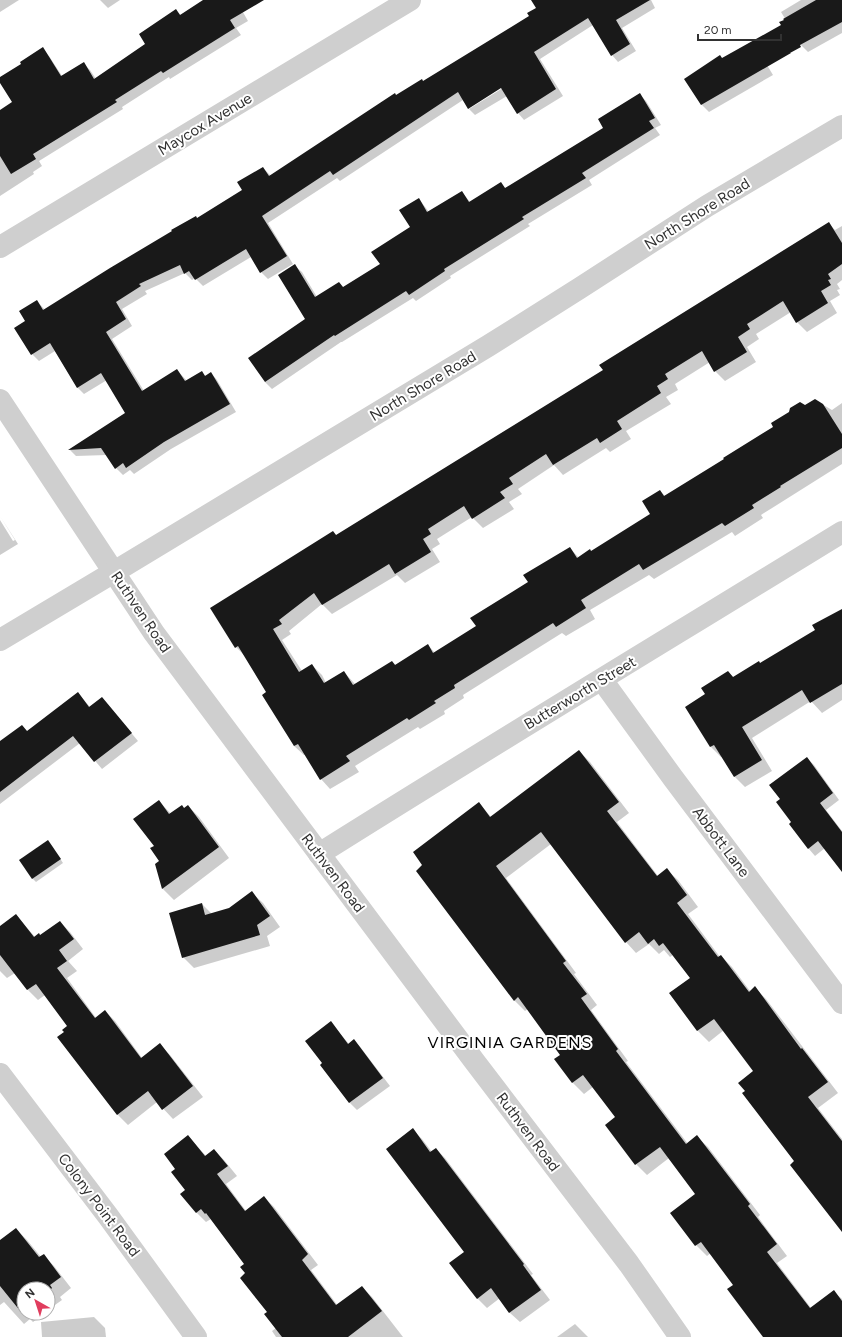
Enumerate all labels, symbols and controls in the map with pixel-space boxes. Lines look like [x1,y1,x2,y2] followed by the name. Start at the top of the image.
[698,16,781,42] scale bar
[704,23,732,37] text: 20 m
[155,89,255,159] street label: Maycox Avenue
[641,174,753,254] street label: North Shore Road
[367,347,479,425] street label: North Shore Road
[107,568,175,656] street label: Ruthven Road
[521,652,639,733] street label: Butterworth Street
[689,803,753,881] street label: Abbott Lane
[297,830,369,916] street label: Ruthven Road
[428,1033,592,1052] district label: VIRGINIA GARDENS
[492,1089,564,1175] street label: Ruthven Road
[54,1150,144,1260] street label: Colony Point Road
[16,1281,56,1321] north arrow
[23,1286,37,1301] text: N

